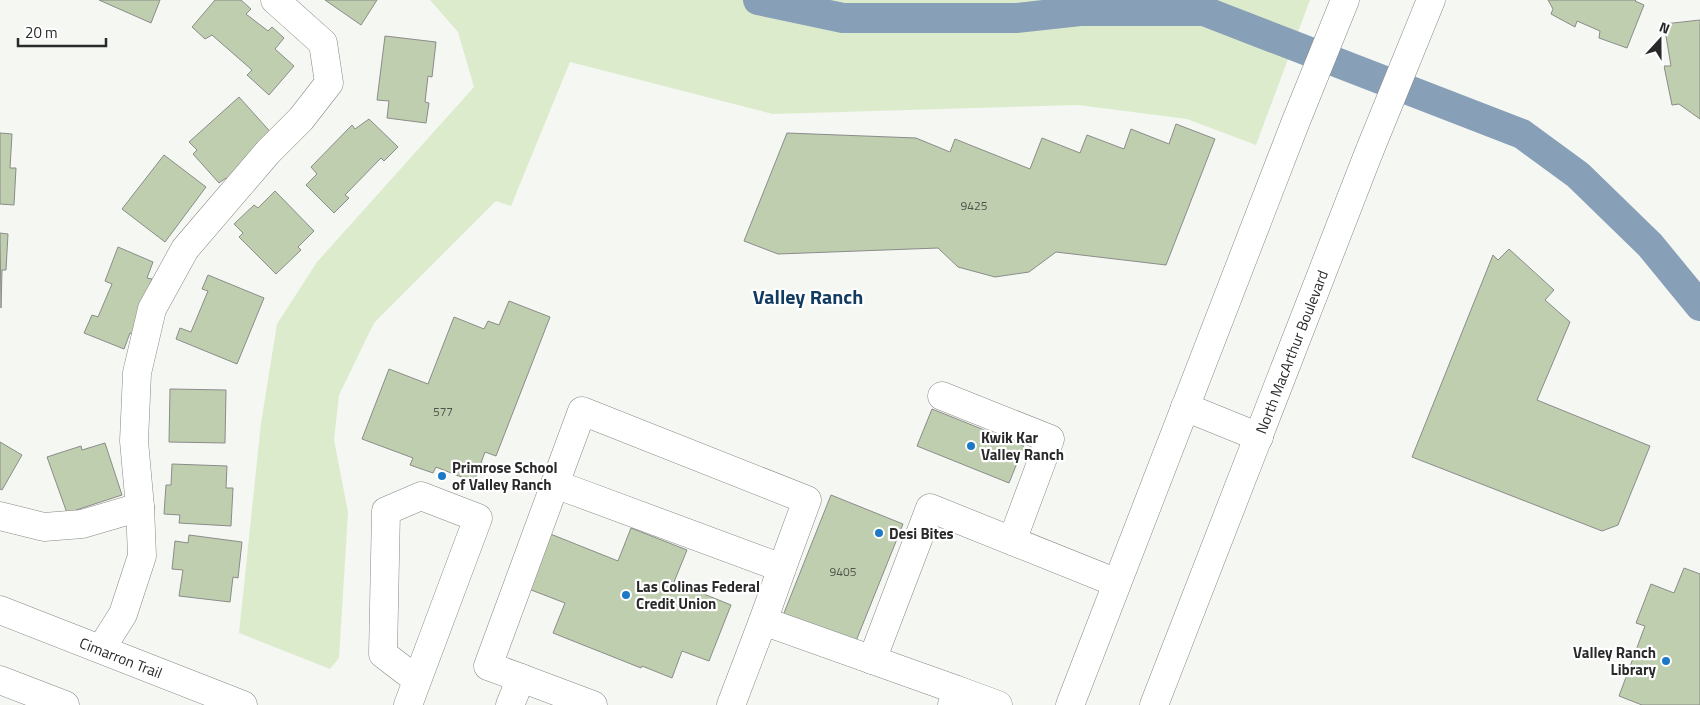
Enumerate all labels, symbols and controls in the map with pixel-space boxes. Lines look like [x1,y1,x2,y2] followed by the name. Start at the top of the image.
[18,15,105,47] scale bar
[1635,15,1685,65] north arrow
[1657,16,1673,39] text: N
[25,21,58,44] text: 20 m
[961,196,988,215] house number: 9425
[1249,266,1334,437] street label: North MacArthur Boulevard
[753,281,863,312] district label: Valley Ranch
[433,402,453,421] house number: 577
[981,426,1064,466] place label: Kwik Kar Valley Ranch
[965,440,977,452] marker: Kwik Kar Valley Ranch
[452,456,558,496] place label: Primrose School of Valley Ranch
[436,470,448,482] marker: Primrose School of Valley Ranch
[889,522,954,545] place label: Desi Bites
[873,527,885,539] marker: Desi Bites
[830,562,857,581] house number: 9405
[636,575,760,615] place label: Las Colinas Federal Credit Union
[620,589,632,601] marker: Las Colinas Federal Credit Union
[76,631,166,684] street label: Cimarron Trail
[1573,641,1656,681] place label: Valley Ranch Library
[1660,655,1672,667] marker: Valley Ranch Library

